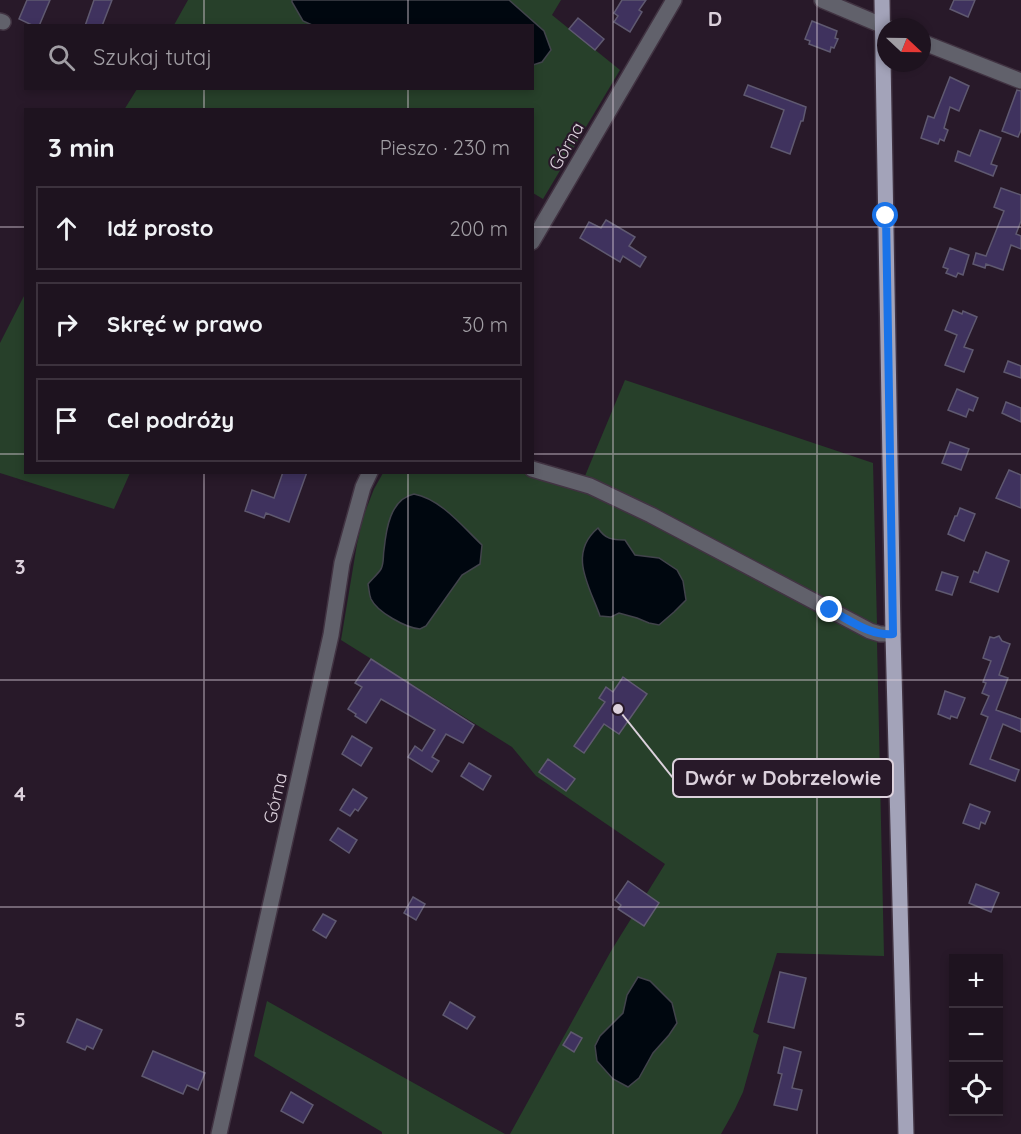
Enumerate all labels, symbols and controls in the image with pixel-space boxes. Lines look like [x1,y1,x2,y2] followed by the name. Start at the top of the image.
[708,6,722,31] text: D
[877,18,931,72] north arrow
[24,24,534,90] search box
[45,41,78,74] icon: search
[93,43,212,71] text: Szukaj tutaj
[543,118,589,174] street label: Górna
[48,131,115,164] text: 3 min
[380,135,510,160] text: Pieszo · 230 m
[872,202,898,228] route start
[50,212,83,245] icon: ahead
[107,214,214,242] text: Idź prosto
[449,216,508,241] text: 200 m
[50,308,83,341] icon: right
[107,310,263,338] text: Skręć w prawo
[462,312,508,337] text: 30 m
[50,404,83,437] icon: arrive
[107,406,234,434] text: Cel podróży
[15,554,25,579] text: 3
[816,596,842,622] route end
[673,759,893,797] callout: Dwór w Dobrzelowie
[685,765,881,790] text: Dwór w Dobrzelowie
[258,770,292,826] street label: Górna
[14,781,26,806] text: 4
[949,954,1003,1116] map controls
[949,954,1003,1008] button: +
[14,1007,26,1032] text: 5
[949,1008,1003,1062] button: −
[949,1062,1003,1116] button: locate

